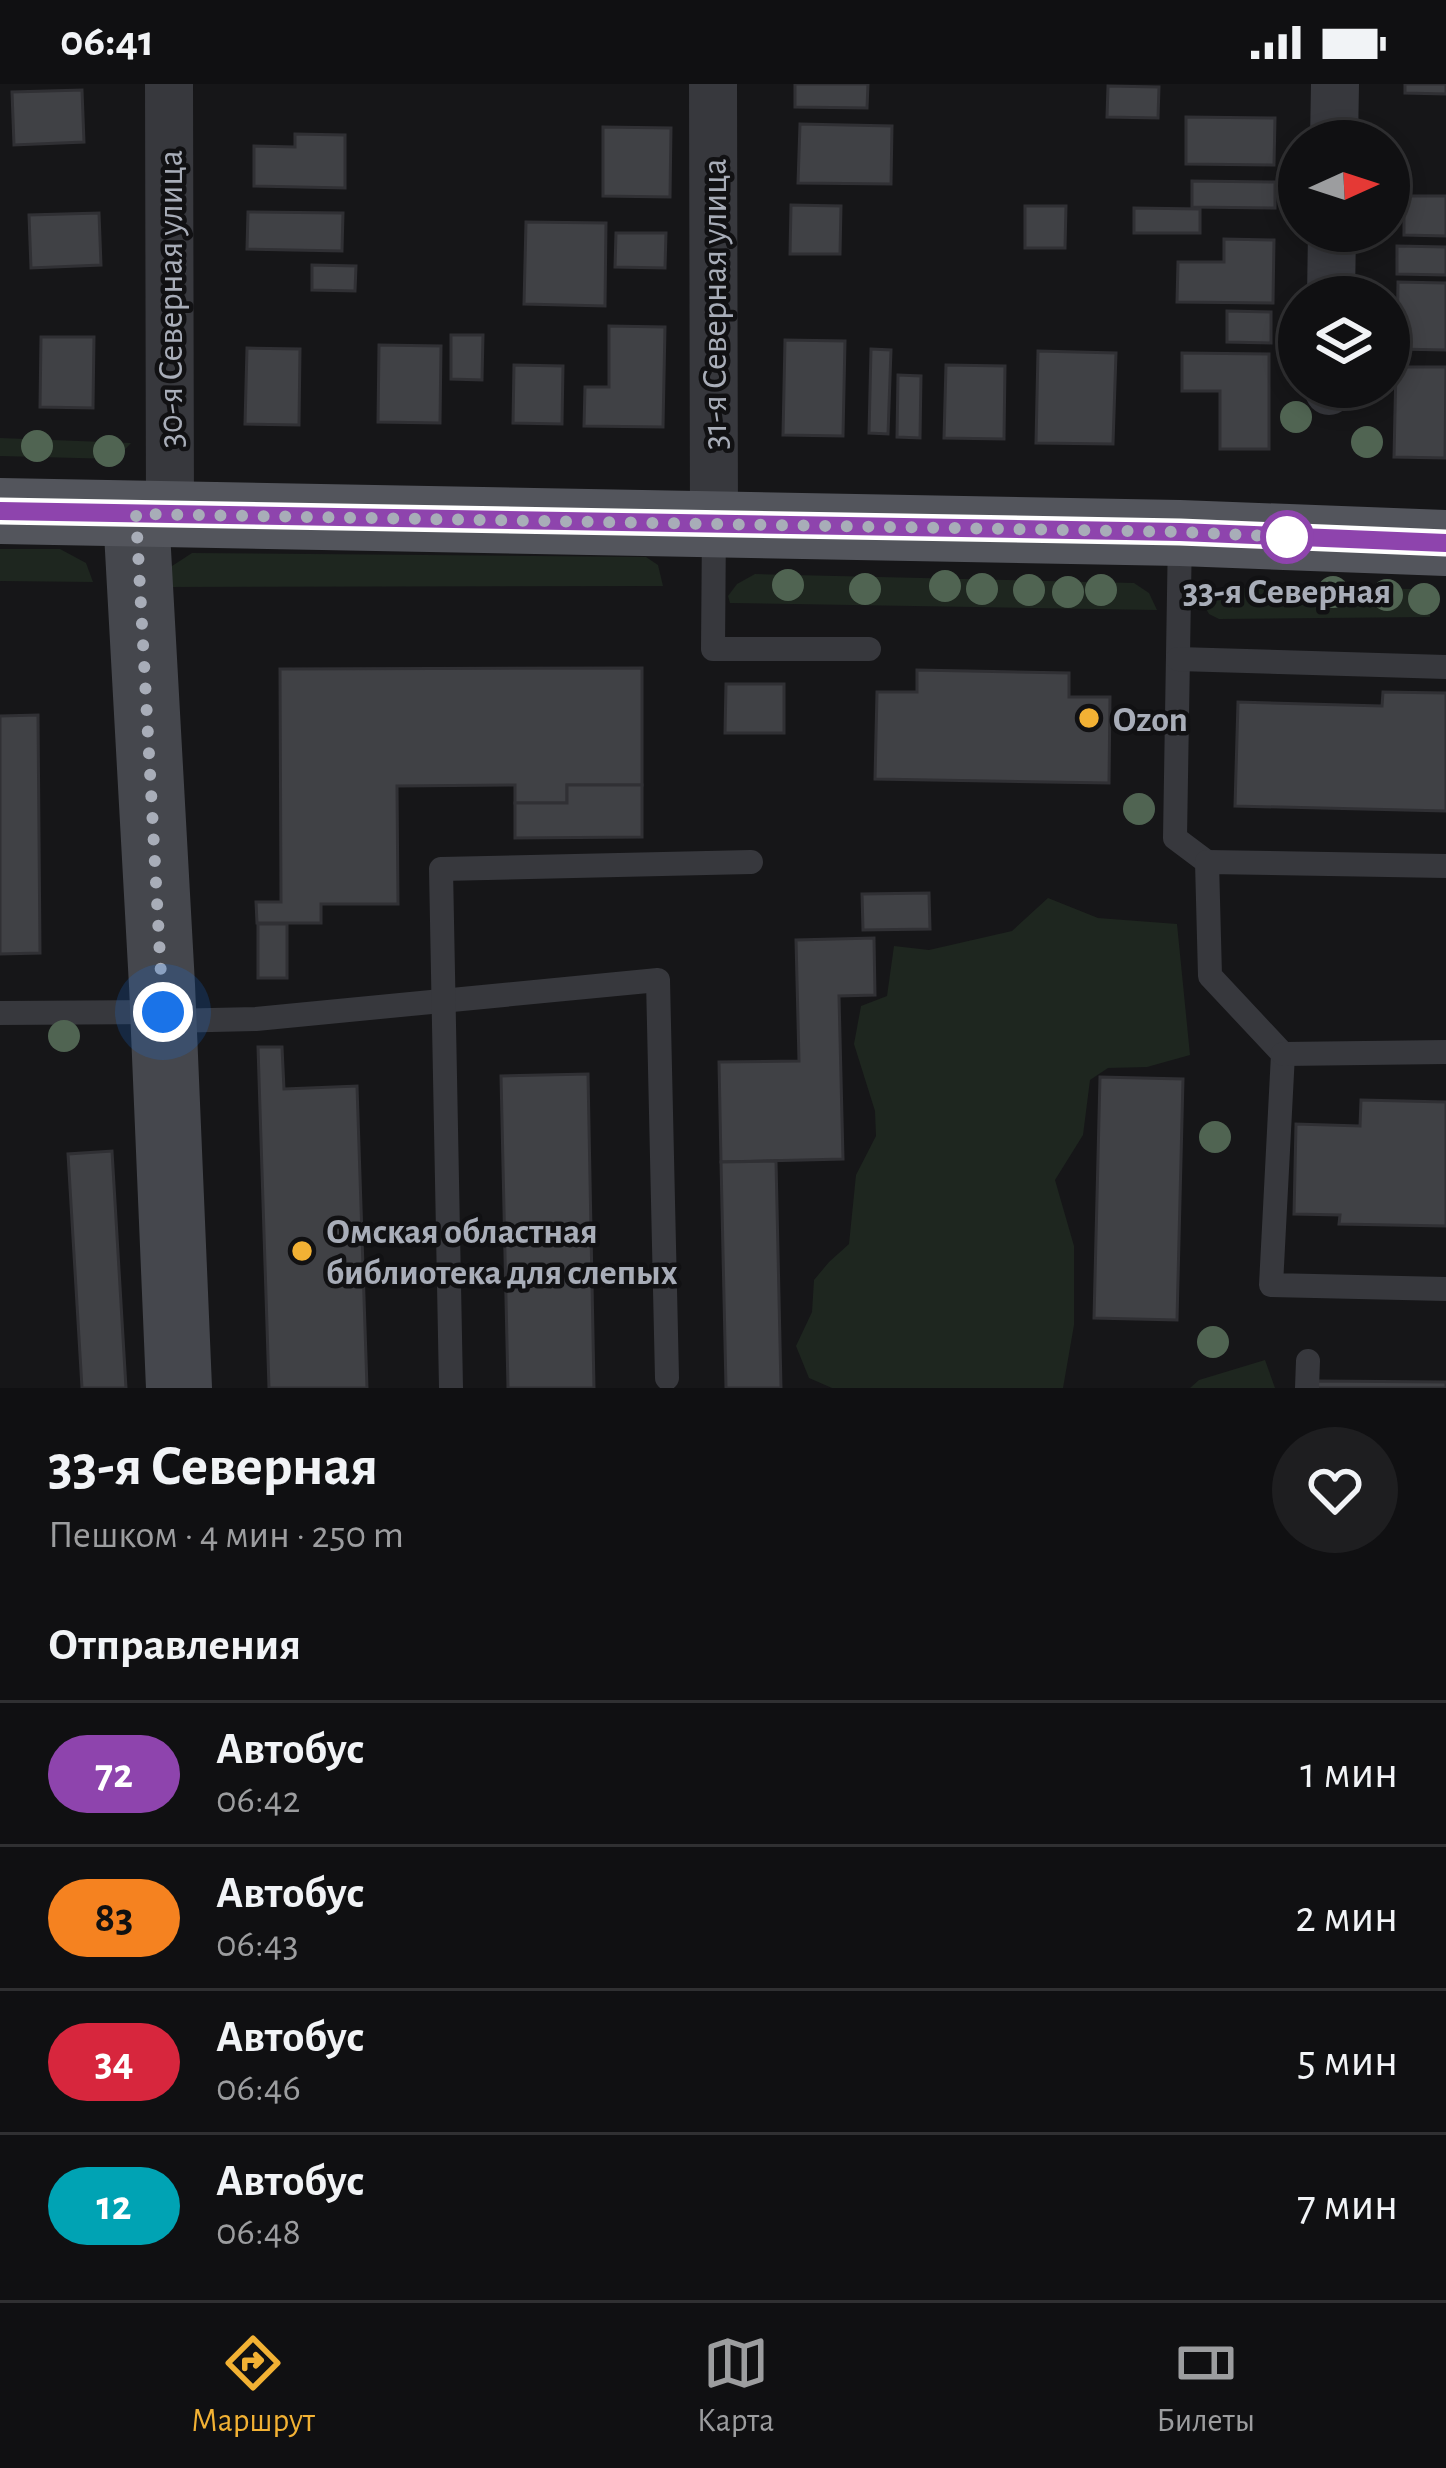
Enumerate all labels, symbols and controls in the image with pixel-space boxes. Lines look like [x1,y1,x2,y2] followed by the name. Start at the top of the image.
[60,19,154,64] text: 06:41
[1278,120,1410,252] north arrow
[1278,120,1410,408] map controls
[153,150,189,448] street label: 30-я Северная улица
[697,158,733,450] street label: 31-я Северная улица
[1278,276,1410,408] button: layers
[1262,512,1312,562] marker: 33-я Северная
[1183,574,1391,610] place label: 33-я Северная
[1113,702,1188,738] place label: Ozon
[1076,705,1102,731] marker: Ozon
[133,982,193,1042] your location
[326,1214,678,1291] place label: Омская областная библиотека для слепых
[289,1238,315,1264] marker: Омская областная библиотека для слепых
[1272,1427,1398,1553] button: heart
[48,1438,378,1495] text: 33-я Северная
[48,1516,404,1555] text: Пешком · 4 мин · 250 m
[48,1623,301,1668] text: Отправления
[216,1727,365,1772] text: Автобус
[1300,1751,1398,1796] text: 1 мин
[95,1753,133,1795] text: 72
[216,1781,300,1820] text: 06:42
[216,1871,365,1916] text: Автобус
[1295,1895,1398,1940] text: 2 мин
[95,1897,133,1939] text: 83
[216,1925,299,1964] text: 06:43
[216,2015,365,2060] text: Автобус
[1297,2039,1398,2084] text: 5 мин
[94,2041,134,2083] text: 34
[216,2069,301,2108] text: 06:46
[216,2159,365,2204] text: Автобус
[1297,2183,1398,2228] text: 7 мин
[97,2185,131,2227] text: 12
[216,2213,301,2252] text: 06:48
[191,2330,315,2442] tab: Маршрут
[697,2330,774,2442] tab: Карта
[1156,2330,1255,2442] tab: Билеты

